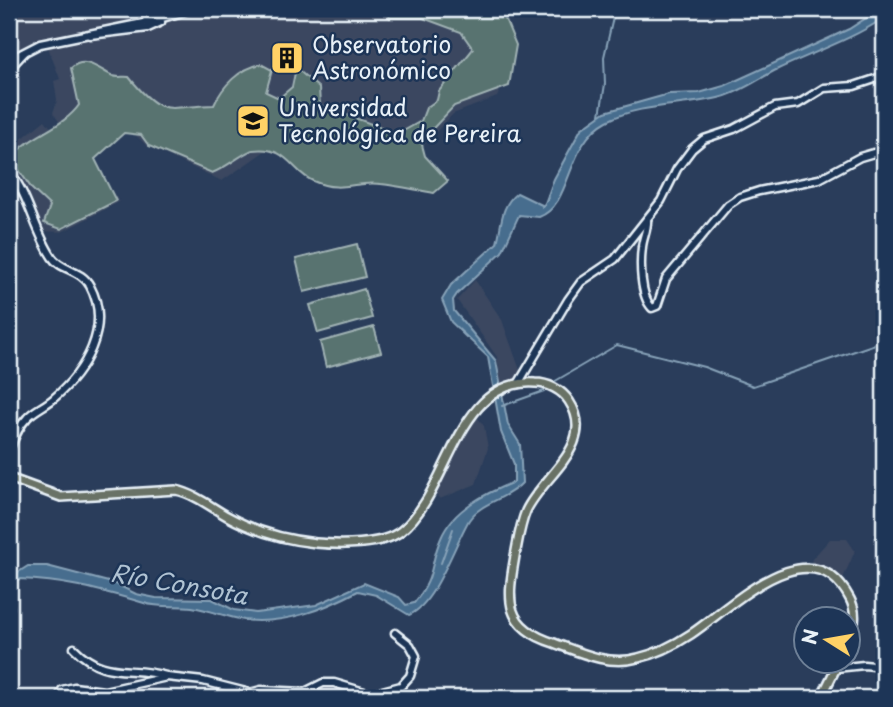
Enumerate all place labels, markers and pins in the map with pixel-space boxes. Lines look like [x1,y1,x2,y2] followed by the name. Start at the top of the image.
[312,26,451,87] place label: Observatorio Astronómico
[268,39,306,77] building icon: Observatorio Astronómico
[278,89,521,150] place label: Universidad Tecnológica de Pereira
[234,102,272,140] school or university icon: Universidad Tecnológica de Pereira

